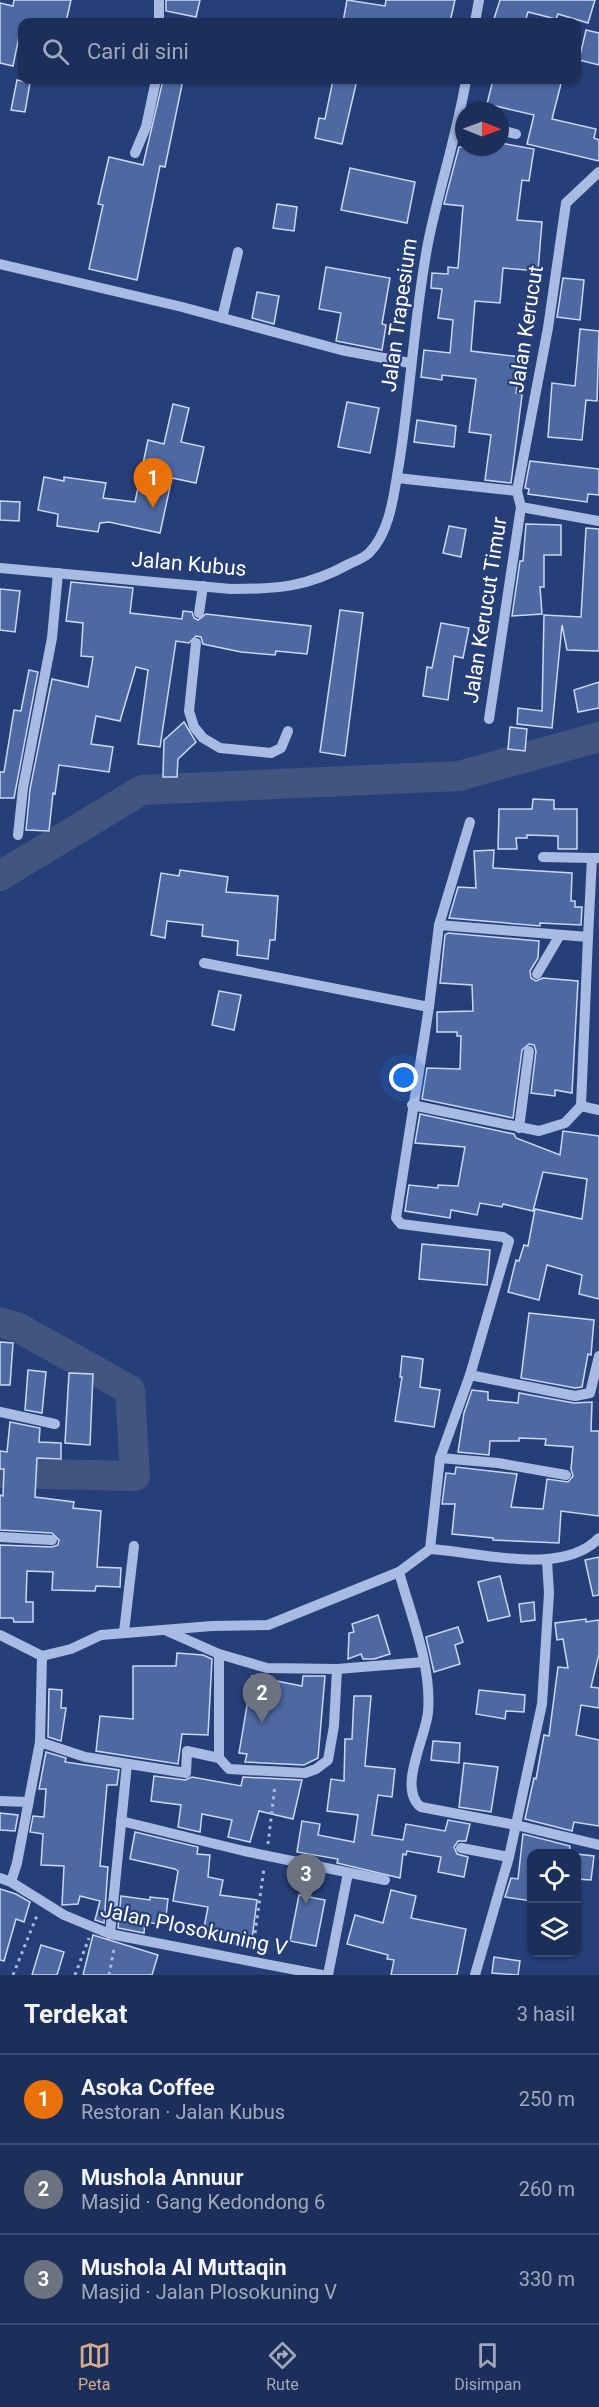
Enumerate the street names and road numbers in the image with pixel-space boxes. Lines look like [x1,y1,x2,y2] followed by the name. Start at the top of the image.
[376,237,422,393] street label: Jalan Trapesium
[504,264,548,394] street label: Jalan Kerucut
[458,515,512,705] street label: Jalan Kerucut Timur
[131,547,247,581] street label: Jalan Kubus
[98,1897,290,1961] street label: Jalan Plosokuning V

